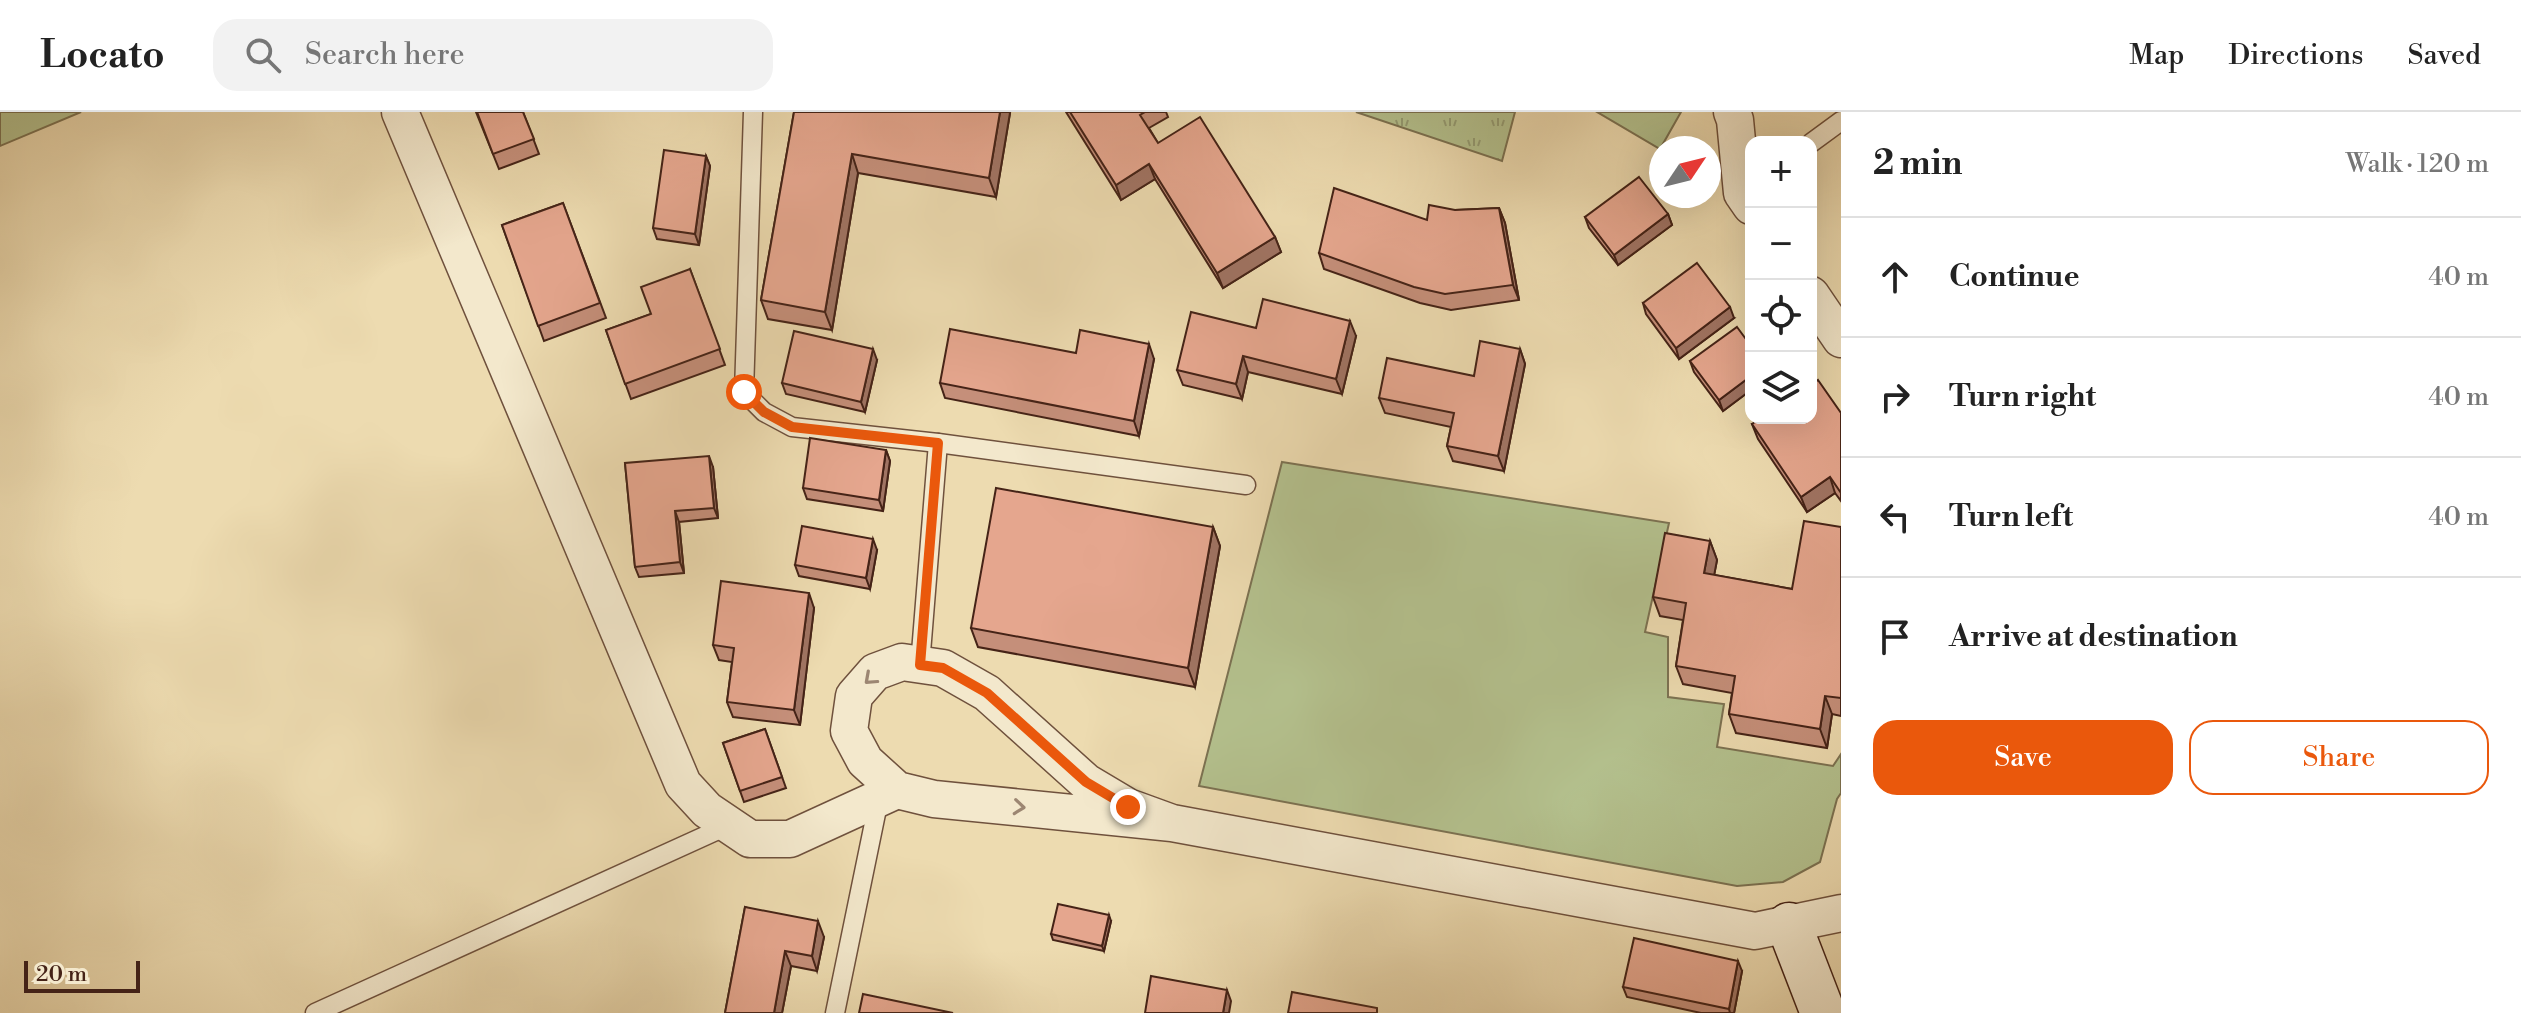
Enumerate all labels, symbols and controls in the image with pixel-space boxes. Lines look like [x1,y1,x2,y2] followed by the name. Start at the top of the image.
[213,19,773,91] search box
[40,32,165,79] text: Locato
[241,33,285,77] icon: search
[305,36,465,74] text: Search here
[2129,38,2184,73] text: Map
[2228,38,2363,73] text: Directions
[2407,38,2481,73] text: Saved
[1649,136,1721,208] north arrow
[1745,136,1817,424] map controls
[1745,136,1817,208] button: +
[1873,143,1962,185] text: 2 min
[2346,148,2489,180] text: Walk · 120 m
[1745,208,1817,280] button: −
[1873,255,1917,299] icon: ahead
[1949,258,2080,296] text: Continue
[2428,261,2489,293] text: 40 m
[1745,280,1817,352] button: locate
[1745,352,1817,424] button: layers
[726,374,762,410] route start
[1873,375,1917,419] icon: right
[1949,378,2096,416] text: Turn right
[2428,381,2489,413] text: 40 m
[1873,495,1917,539] icon: left
[1949,498,2073,536] text: Turn left
[2428,501,2489,533] text: 40 m
[1873,615,1917,659] icon: arrive
[1949,618,2238,656] text: Arrive at destination
[865,670,879,685] one-way arrow
[1873,720,2173,795] button: Save
[2189,720,2489,795] button: Share
[1110,789,1146,825] route end
[1013,799,1026,816] one-way arrow
[24,957,140,993] scale bar
[36,961,87,988] text: 20 m

